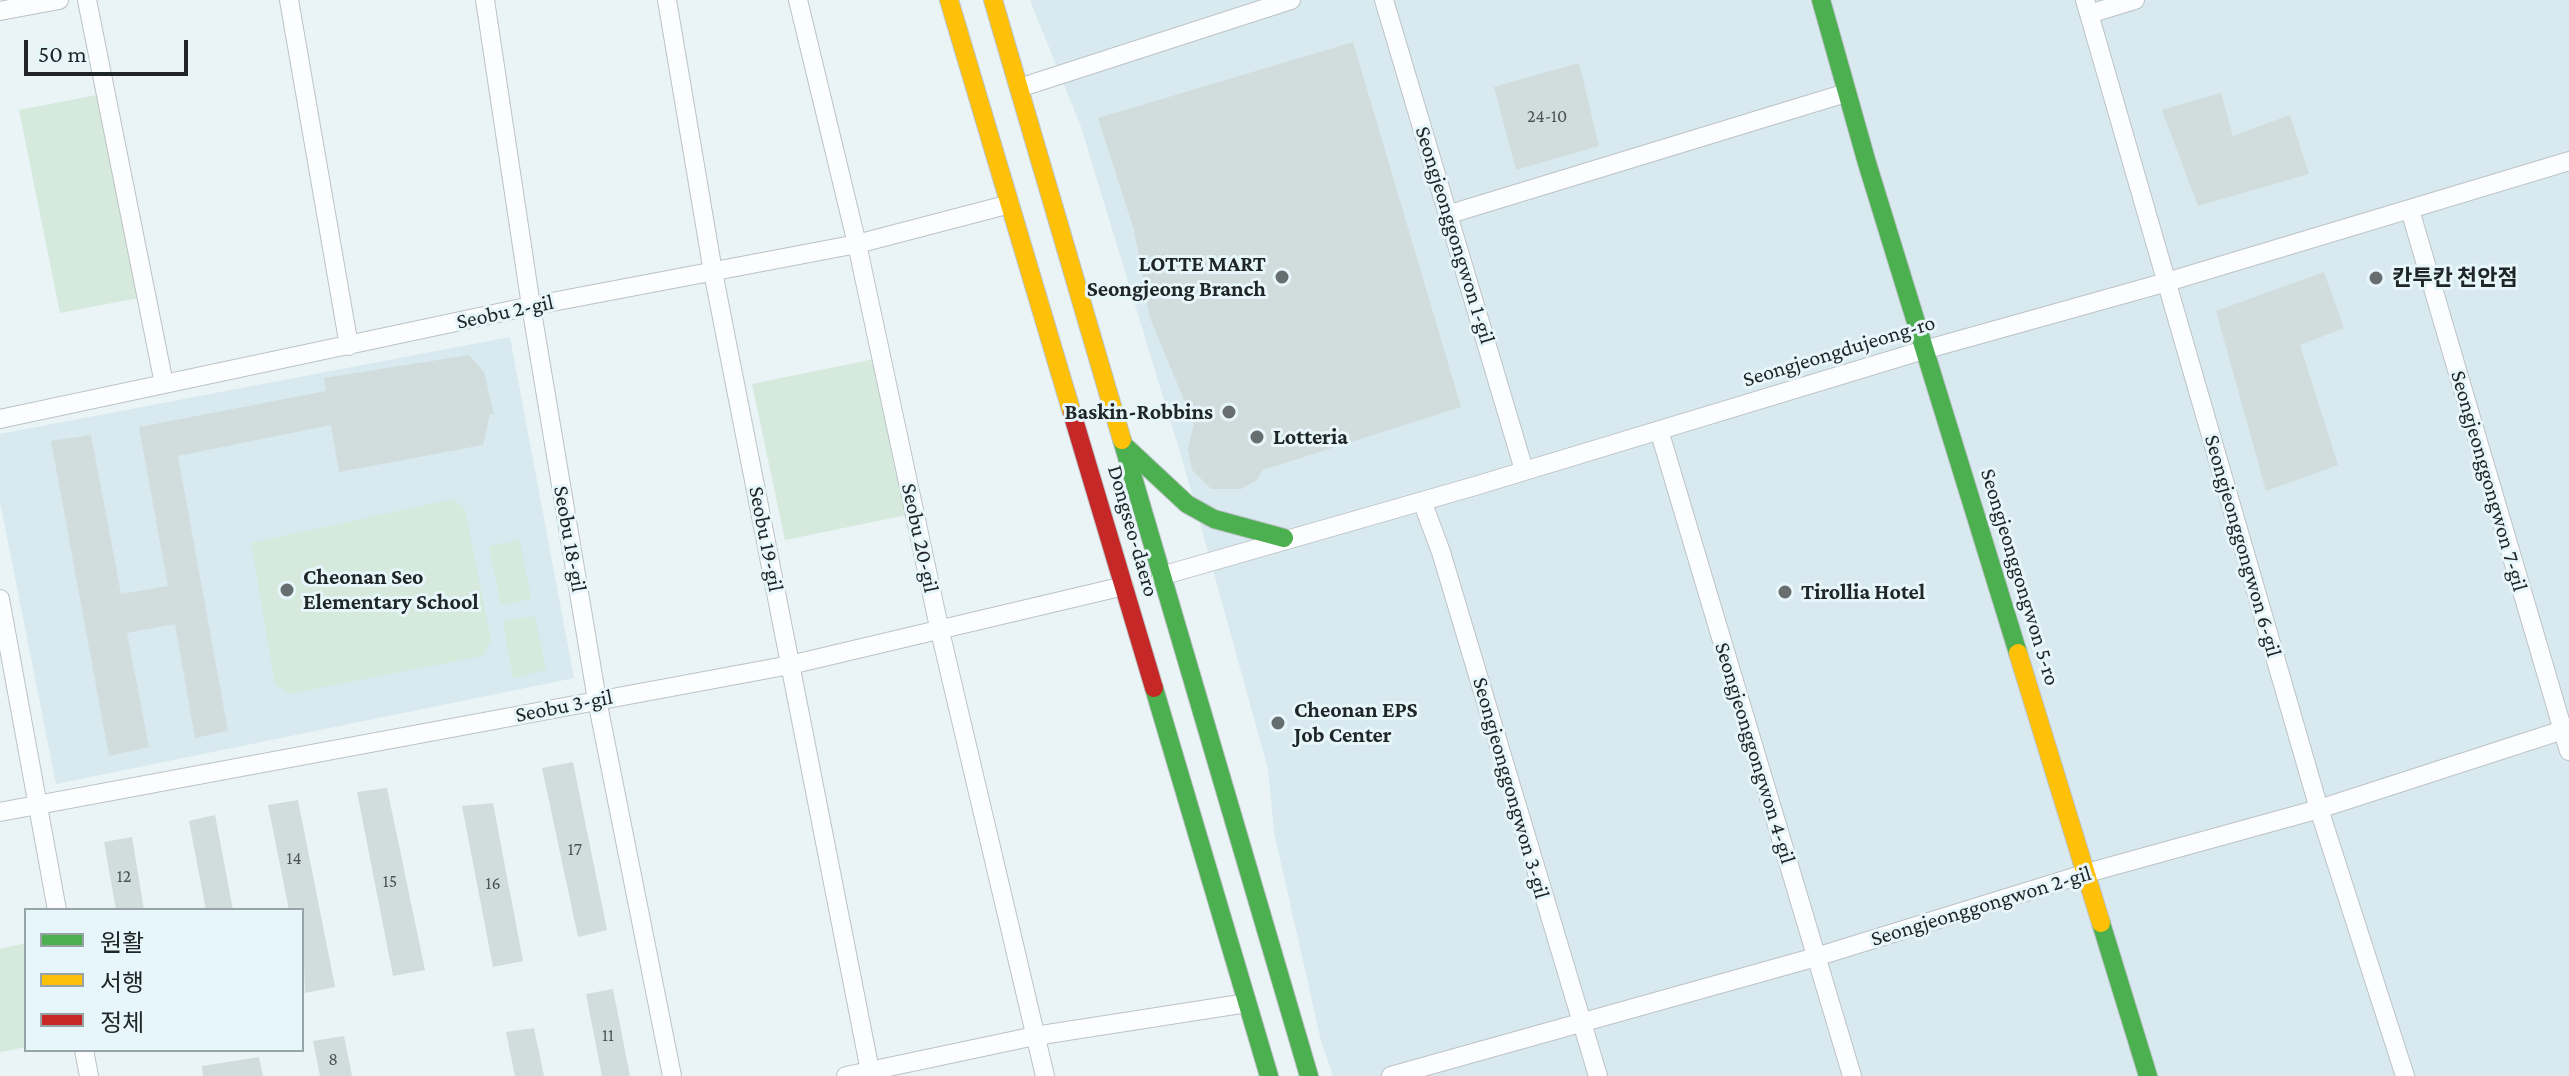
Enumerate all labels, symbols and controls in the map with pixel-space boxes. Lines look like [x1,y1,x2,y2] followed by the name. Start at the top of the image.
[28,24,192,74] scale bar
[38,40,87,67] text: 50 m
[1527,105,1567,127] house number: 24-10
[1409,123,1501,347] street label: Seongjeonggongwon 1-gil
[1087,251,1266,302] place label: LOTTE MART Seongjeong Branch
[2392,265,2518,291] place label: 칸투칸 천안점
[1273,268,1291,286] marker: LOTTE MART Seongjeong Branch
[2367,269,2385,287] marker: 칸투칸 천안점
[454,289,556,335] street label: Seobu 2-gil
[1740,309,1938,393] street label: Seongjeongdujeong-ro
[2445,368,2533,594] street label: Seongjeonggongwon 7-gil
[1065,399,1213,425] place label: Baskin-Robbins
[1220,403,1238,421] marker: Baskin-Robbins
[1273,424,1348,450] place label: Lotteria
[1248,428,1266,446] marker: Lotteria
[2199,432,2287,660] street label: Seongjeonggongwon 6-gil
[1102,462,1164,600] street label: Dongseo-daero
[1974,465,2066,689] street label: Seongjeonggongwon 5-ro
[896,481,944,595] street label: Seobu 20-gil
[548,484,592,594] street label: Seobu 18-gil
[743,484,789,594] street label: Seobu 19-gil
[303,564,479,616] place label: Cheonan Seo Elementary School
[1801,579,1925,605] place label: Tirollia Hotel
[278,581,296,599] marker: Cheonan Seo Elementary School
[1776,583,1794,601] marker: Tirollia Hotel
[1709,639,1801,867] street label: Seongjeonggongwon 4-gil
[1467,674,1555,902] street label: Seongjeonggongwon 3-gil
[513,684,615,728] street label: Seobu 3-gil
[1294,697,1418,748] place label: Cheonan EPS Job Center
[1269,714,1287,732] marker: Cheonan EPS Job Center
[568,838,582,860] house number: 17
[286,847,302,869] house number: 14
[1868,860,2094,952] street label: Seongjeonggongwon 2-gil
[117,865,131,887] house number: 12
[383,870,397,892] house number: 15
[485,872,501,894] house number: 16
[24,908,304,1052] legend
[100,929,144,956] text: 원활
[100,969,144,996] text: 서행
[100,1009,144,1036] text: 정체
[602,1024,614,1046] house number: 11
[328,1048,338,1070] house number: 8

